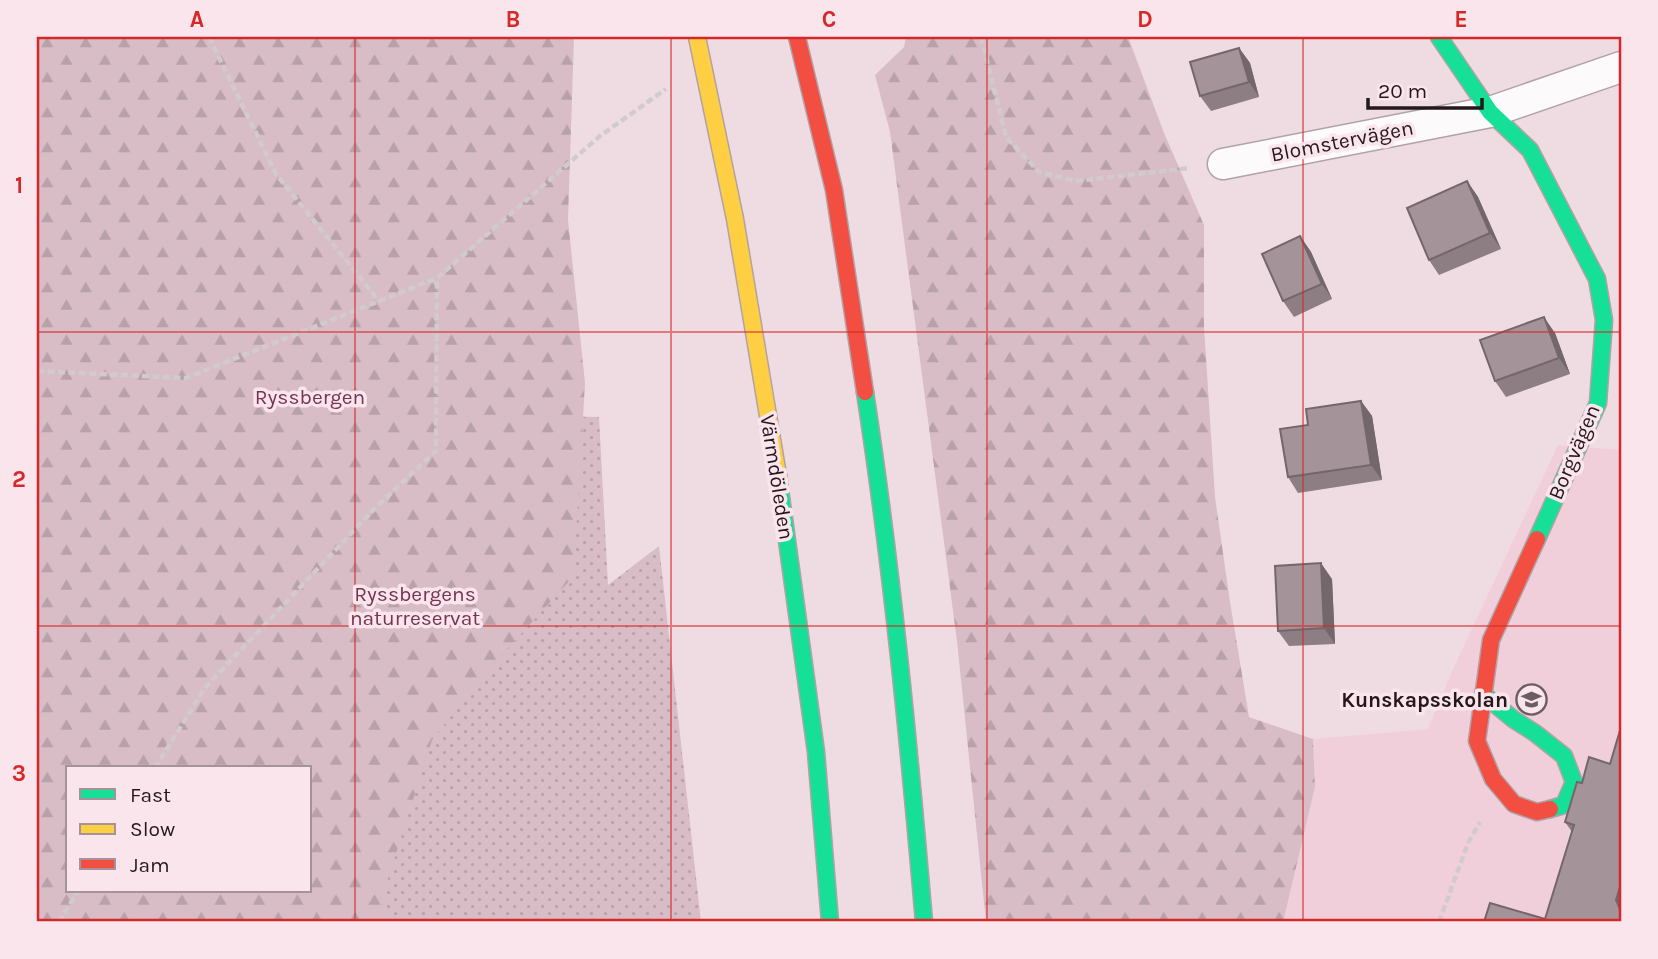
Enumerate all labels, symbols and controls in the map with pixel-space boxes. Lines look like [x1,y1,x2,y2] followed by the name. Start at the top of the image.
[190,6,204,33] text: A
[506,6,520,33] text: B
[822,6,836,33] text: C
[1137,6,1153,33] text: D
[1454,6,1468,33] text: E
[1368,66,1481,110] scale bar
[1378,79,1427,103] text: 20 m
[1269,115,1415,167] street label: Blomstervägen
[15,172,23,199] text: 1
[255,385,365,409] park label: Ryssbergen
[1543,401,1605,503] street label: Borgvägen
[755,413,799,541] street label: Värmdöleden
[12,466,26,493] text: 2
[350,582,480,630] park label: Ryssbergens naturreservat
[1514,683,1548,717] school or university icon: Kunskapsskolan
[1341,688,1508,712] place label: Kunskapsskolan
[12,760,26,787] text: 3
[66,766,312,892] legend
[130,783,171,807] text: Fast
[130,817,175,841] text: Slow
[130,853,170,877] text: Jam

